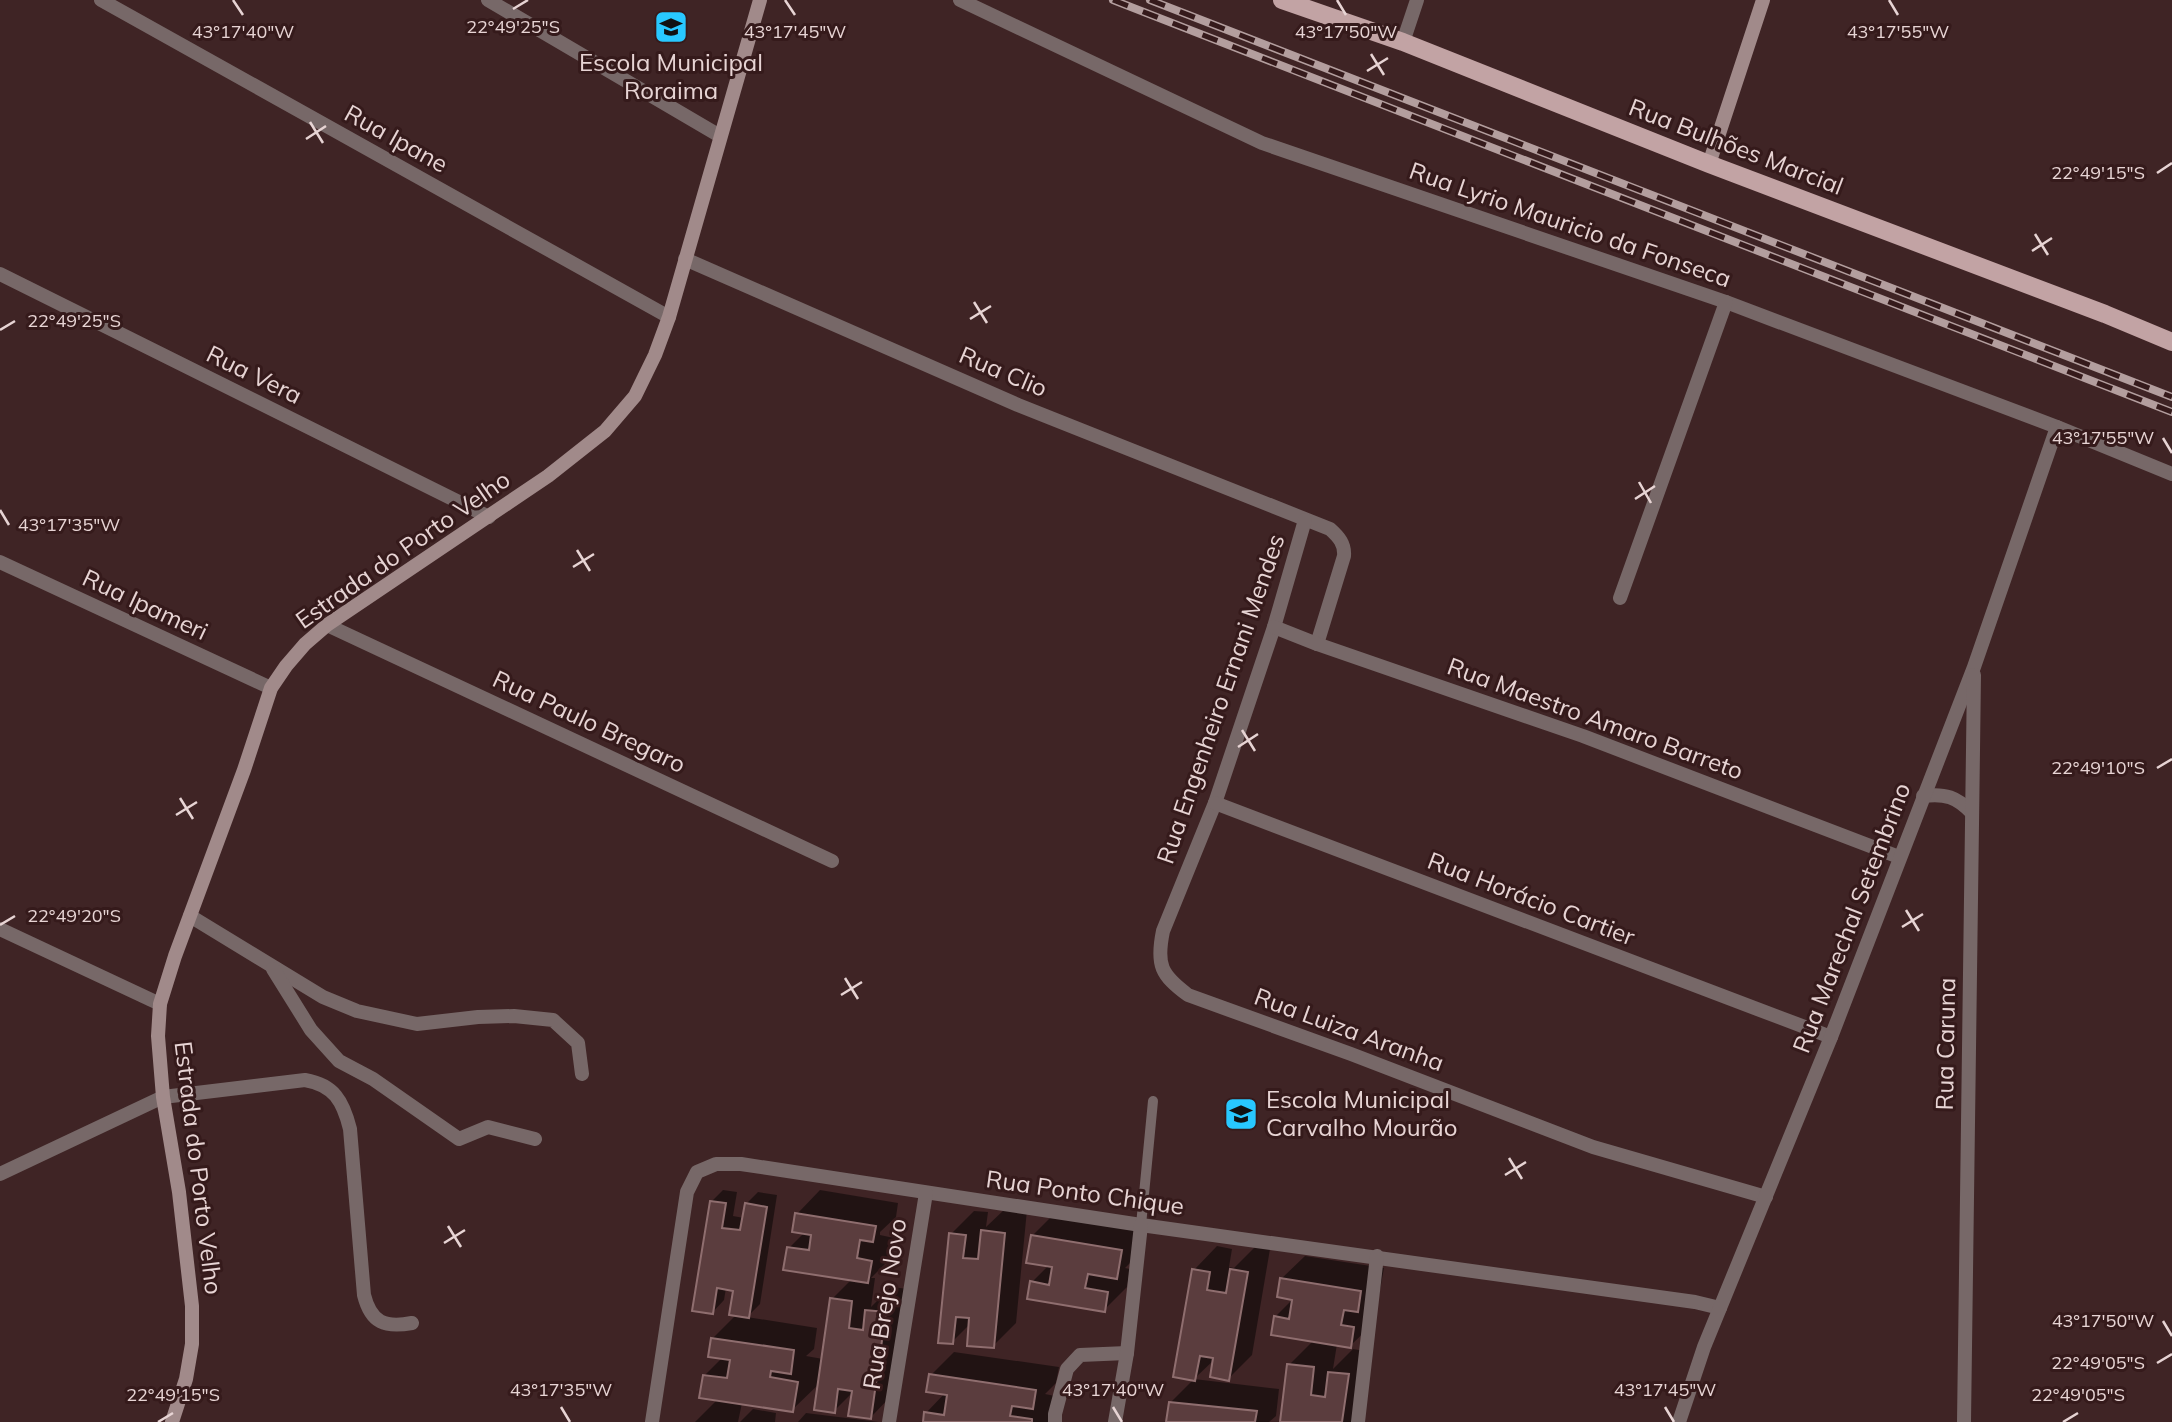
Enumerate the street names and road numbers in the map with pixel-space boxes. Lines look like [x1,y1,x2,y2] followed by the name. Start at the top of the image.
[1625,91,1848,201] street label: Rua Bulhões Marcial
[340,98,453,179] street label: Rua Ipane
[1406,155,1735,293] street label: Rua Lyrio Mauricio da Fonseca
[202,338,307,410] street label: Rua Vera
[955,339,1052,403] street label: Rua Clio
[289,464,515,635] street label: Estrada do Porto Velho
[1149,530,1291,867] street label: Rua Engenheiro Ernani Mendes
[78,562,213,646] street label: Rua Ipameri
[1443,651,1747,786] street label: Rua Maestro Amaro Barreto
[488,663,691,779] street label: Rua Paulo Bregaro
[1786,778,1917,1057] street label: Rua Marechal Setembrino
[1424,845,1639,952] street label: Rua Horácio Cartier
[1929,977,1961,1111] street label: Rua Caruna
[1250,981,1448,1077] street label: Rua Luiza Aranha
[169,1040,229,1296] street label: Estrada do Porto Velho
[984,1163,1186,1221] street label: Rua Ponto Chique
[856,1216,912,1391] street label: Rua Brejo Novo

